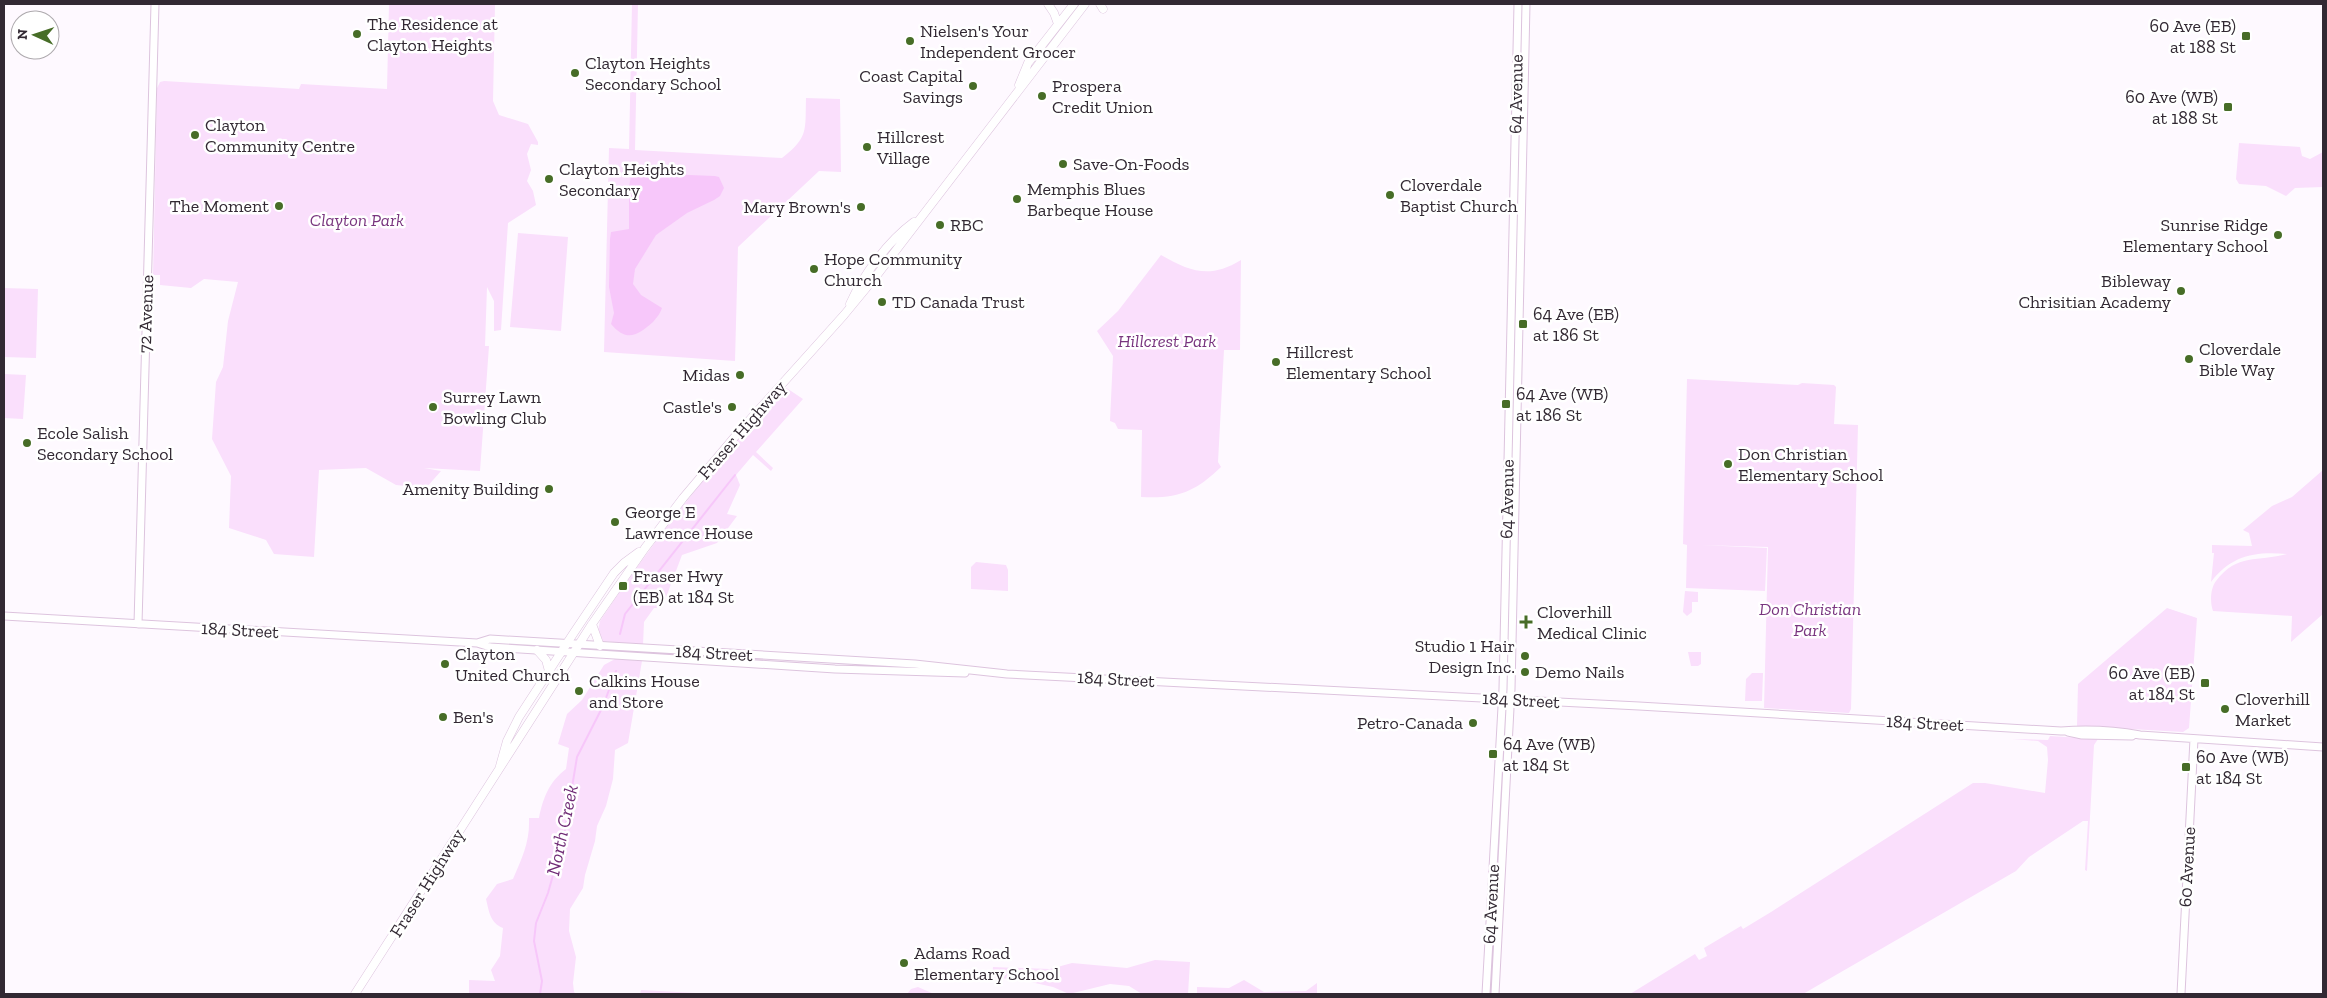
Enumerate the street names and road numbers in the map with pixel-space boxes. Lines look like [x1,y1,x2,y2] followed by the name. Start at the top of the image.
[1504,54,1528,134] street label: 64 Avenue
[134,274,158,354] street label: 72 Avenue
[693,376,791,484] street label: Fraser Highway
[1495,459,1519,539] street label: 64 Avenue
[201,617,280,643] street label: 184 Street
[675,640,754,666] street label: 184 Street
[1077,666,1156,692] street label: 184 Street
[1482,687,1561,713] street label: 184 Street
[1886,710,1965,736] street label: 184 Street
[385,824,469,941] street label: Fraser Highway
[2174,826,2200,908] street label: 60 Avenue
[1478,864,1504,944] street label: 64 Avenue

